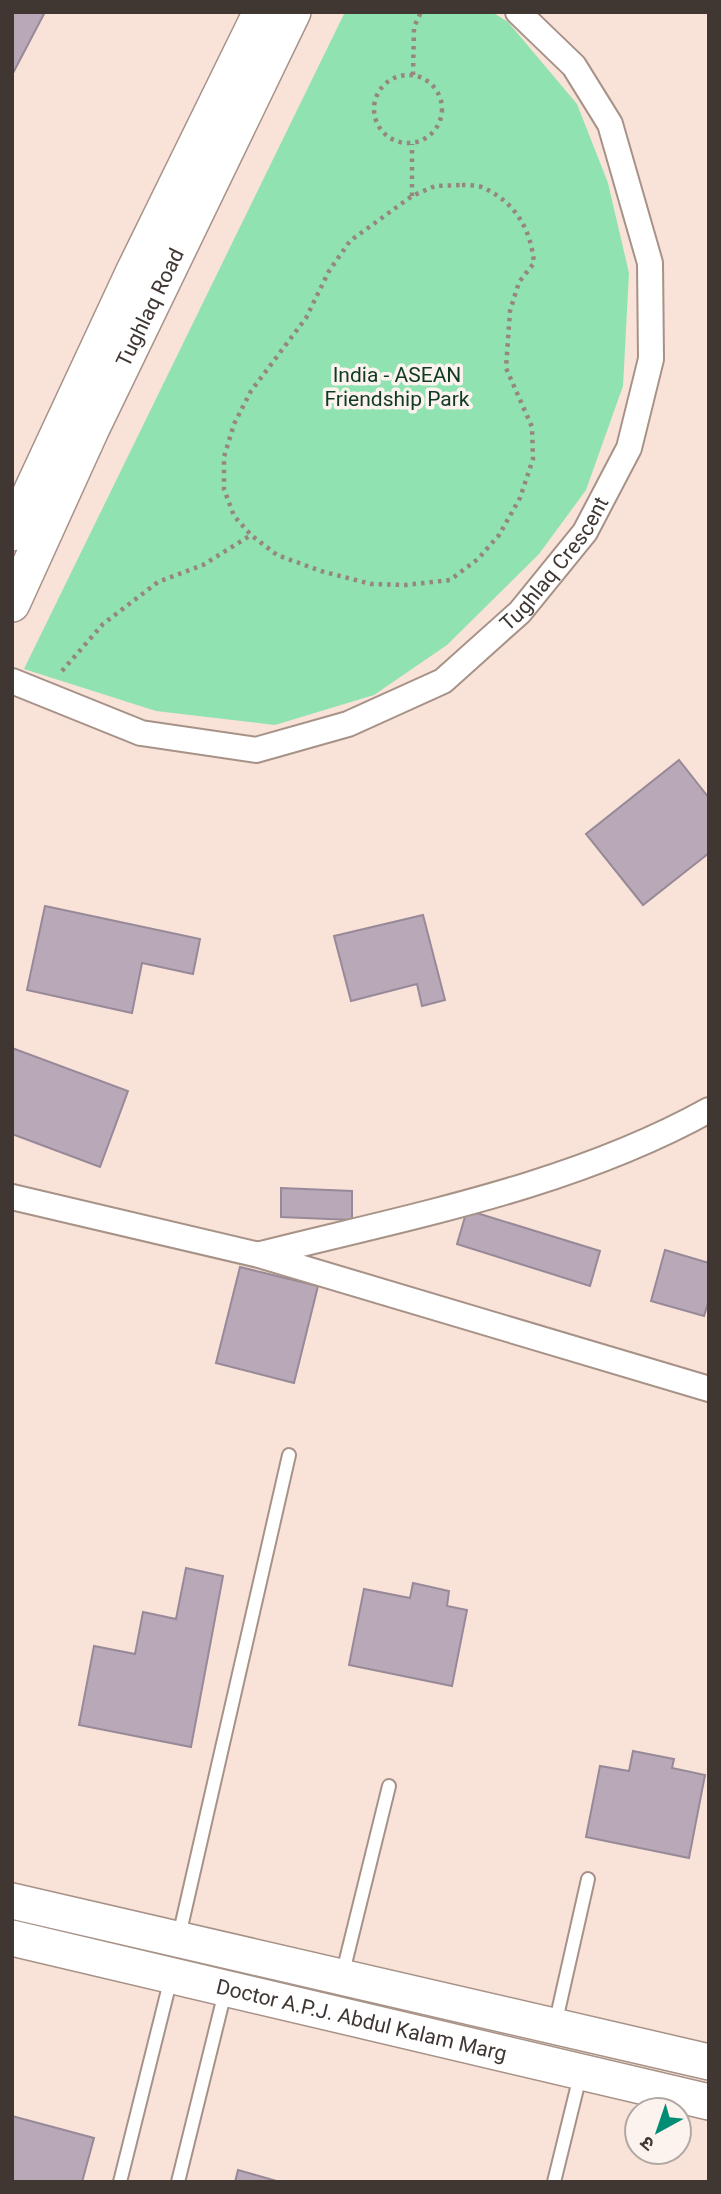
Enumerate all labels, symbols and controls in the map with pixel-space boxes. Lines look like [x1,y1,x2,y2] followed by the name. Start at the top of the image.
[111,245,189,371] street label: Tughlaq Road
[325,363,470,411] park label: India - ASEAN Friendship Park
[495,493,613,636] street label: Tughlaq Crescent
[214,1974,509,2066] street label: Doctor A.P.J. Abdul Kalam Marg
[623,2096,693,2166] north arrow
[635,2131,659,2156] text: उ

